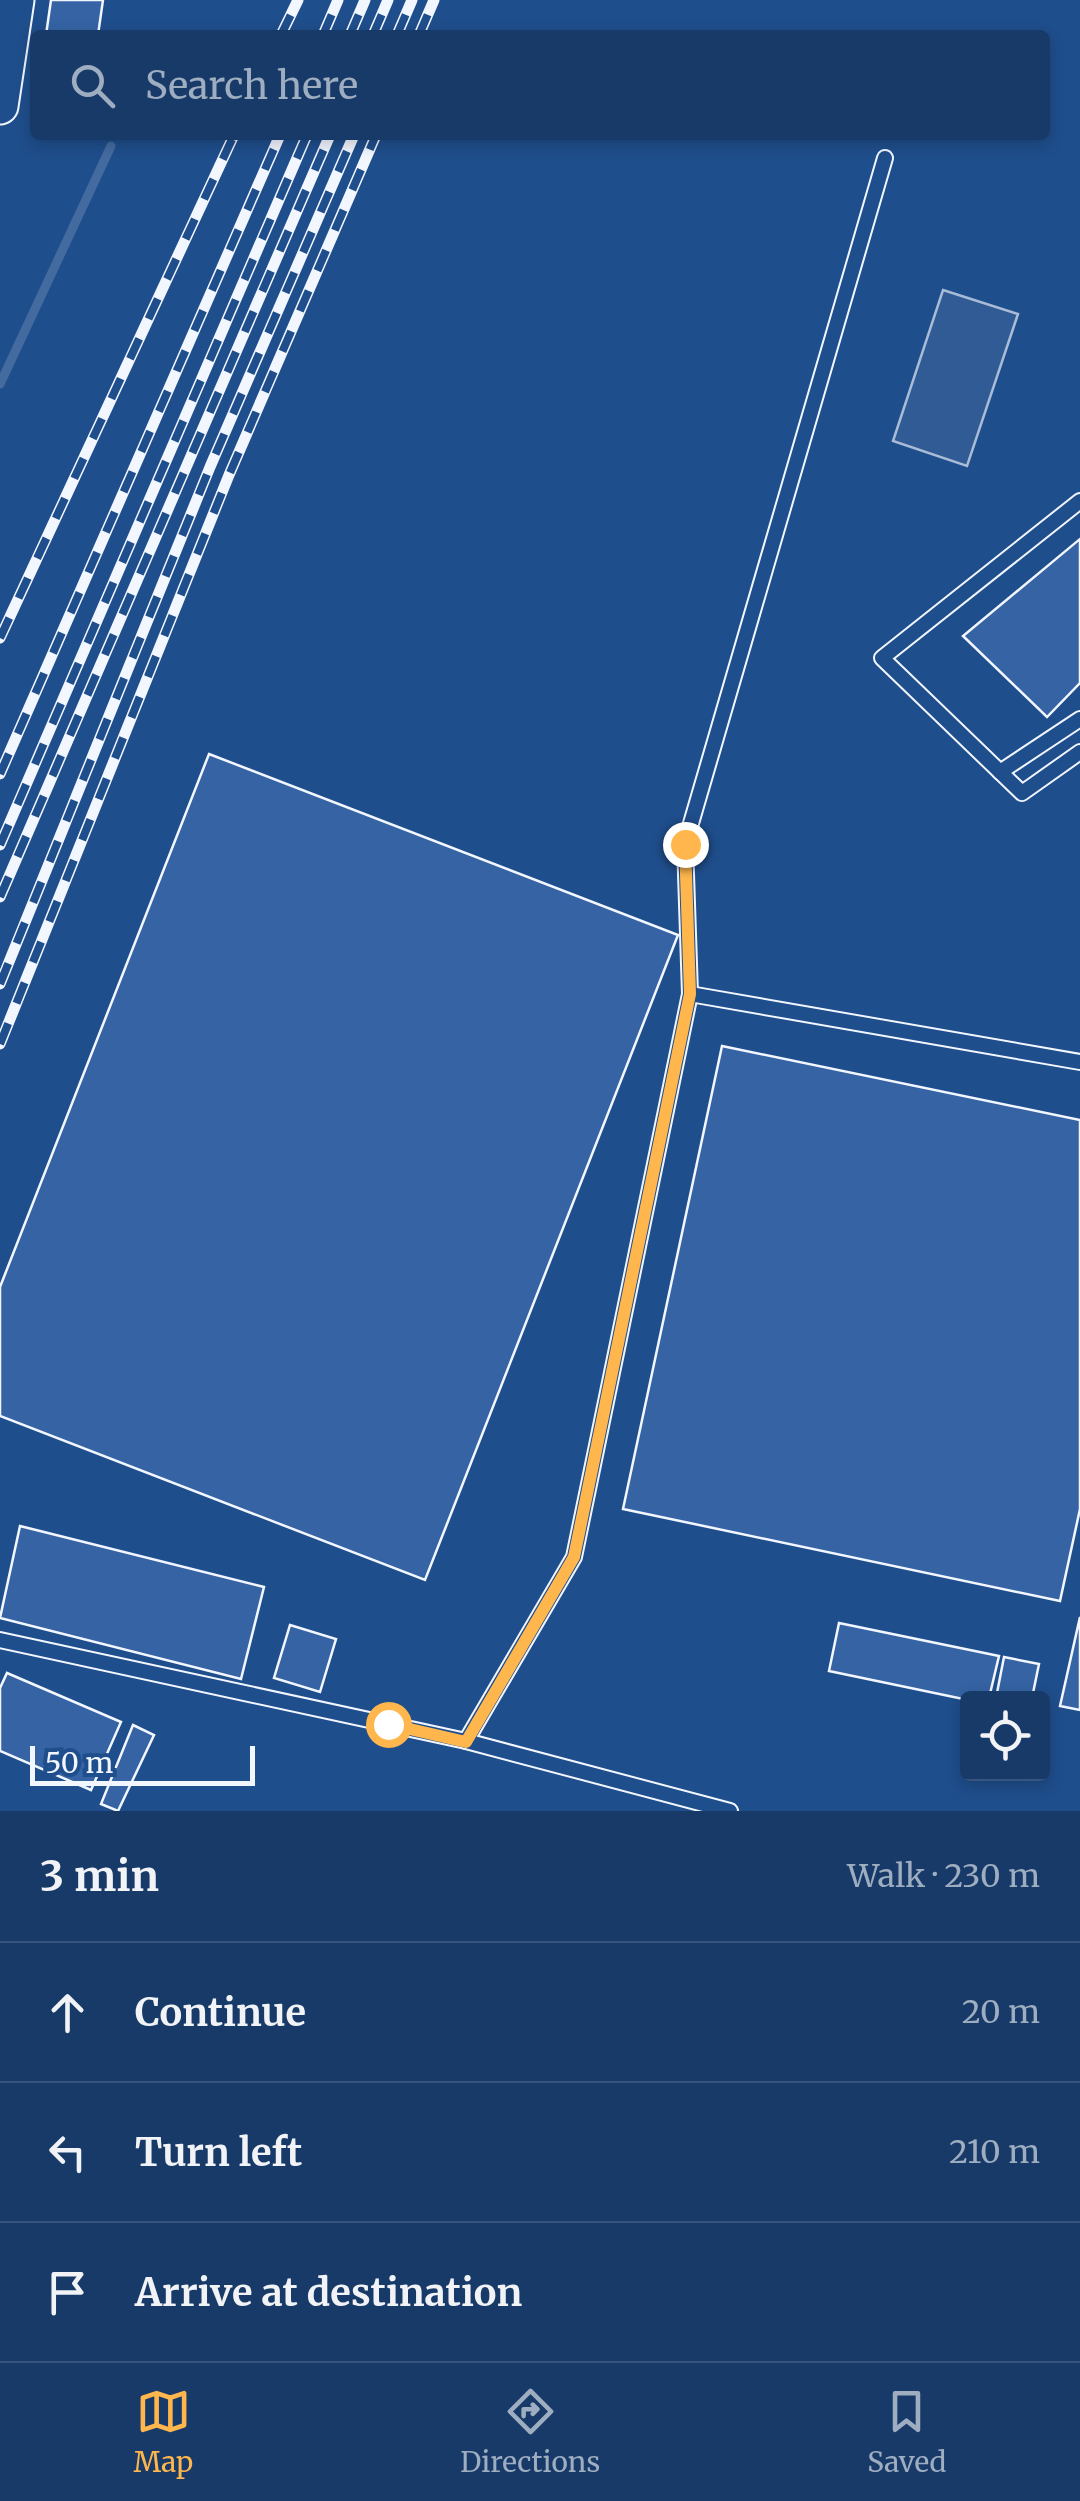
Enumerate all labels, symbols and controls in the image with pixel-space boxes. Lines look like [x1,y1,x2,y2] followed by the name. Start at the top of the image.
[30,30,1050,140] search box
[65,58,120,113] icon: search
[145,62,358,109] text: Search here
[663,822,709,868] route end
[960,1691,1050,1781] map controls
[960,1691,1050,1781] button: locate
[366,1702,412,1748] route start
[30,1741,255,1786] scale bar
[45,1745,113,1781] text: 50 m
[40,1850,159,1902] text: 3 min
[847,1856,1040,1896] text: Walk · 230 m
[40,1985,95,2040] icon: ahead
[135,1989,306,2036] text: Continue
[962,1992,1040,2032] text: 20 m
[40,2125,95,2180] icon: left
[135,2129,302,2176] text: Turn left
[949,2132,1040,2172] text: 210 m
[40,2265,95,2320] icon: arrive
[135,2269,522,2316] text: Arrive at destination
[133,2384,193,2480] tab: Map
[460,2384,600,2480] tab: Directions
[867,2384,946,2480] tab: Saved

